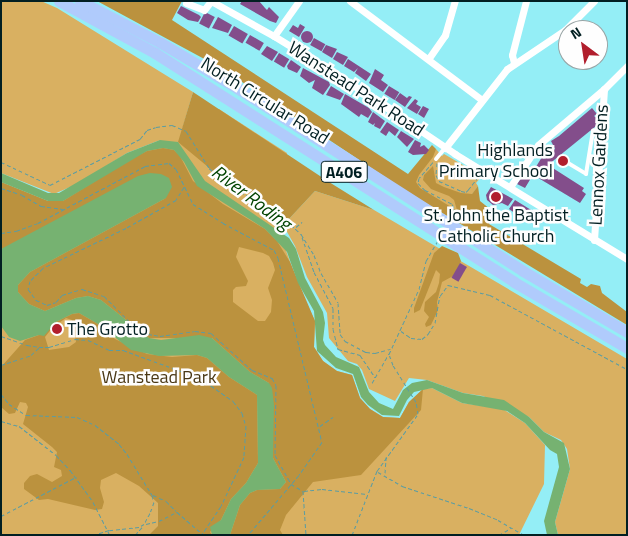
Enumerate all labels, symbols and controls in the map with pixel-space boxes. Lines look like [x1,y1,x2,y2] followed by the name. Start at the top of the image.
[558,20,608,70] north arrow
[566,21,585,44] text: N
[284,37,428,141] street label: Wanstead Park Road
[197,53,333,149] street label: North Circular Road
[585,104,613,226] street label: Lennox Gardens
[439,140,553,182] place label: Highlands Primary School
[557,155,569,167] marker: Highlands Primary School
[320,158,368,186] road number: A406
[208,160,296,234] water label: River Roding
[490,191,502,203] marker: St. John the Baptist Catholic Church
[423,205,569,248] place label: St. John the Baptist Catholic Church
[67,318,148,340] place label: The Grotto
[51,323,63,335] marker: The Grotto
[101,366,217,388] park label: Wanstead Park

